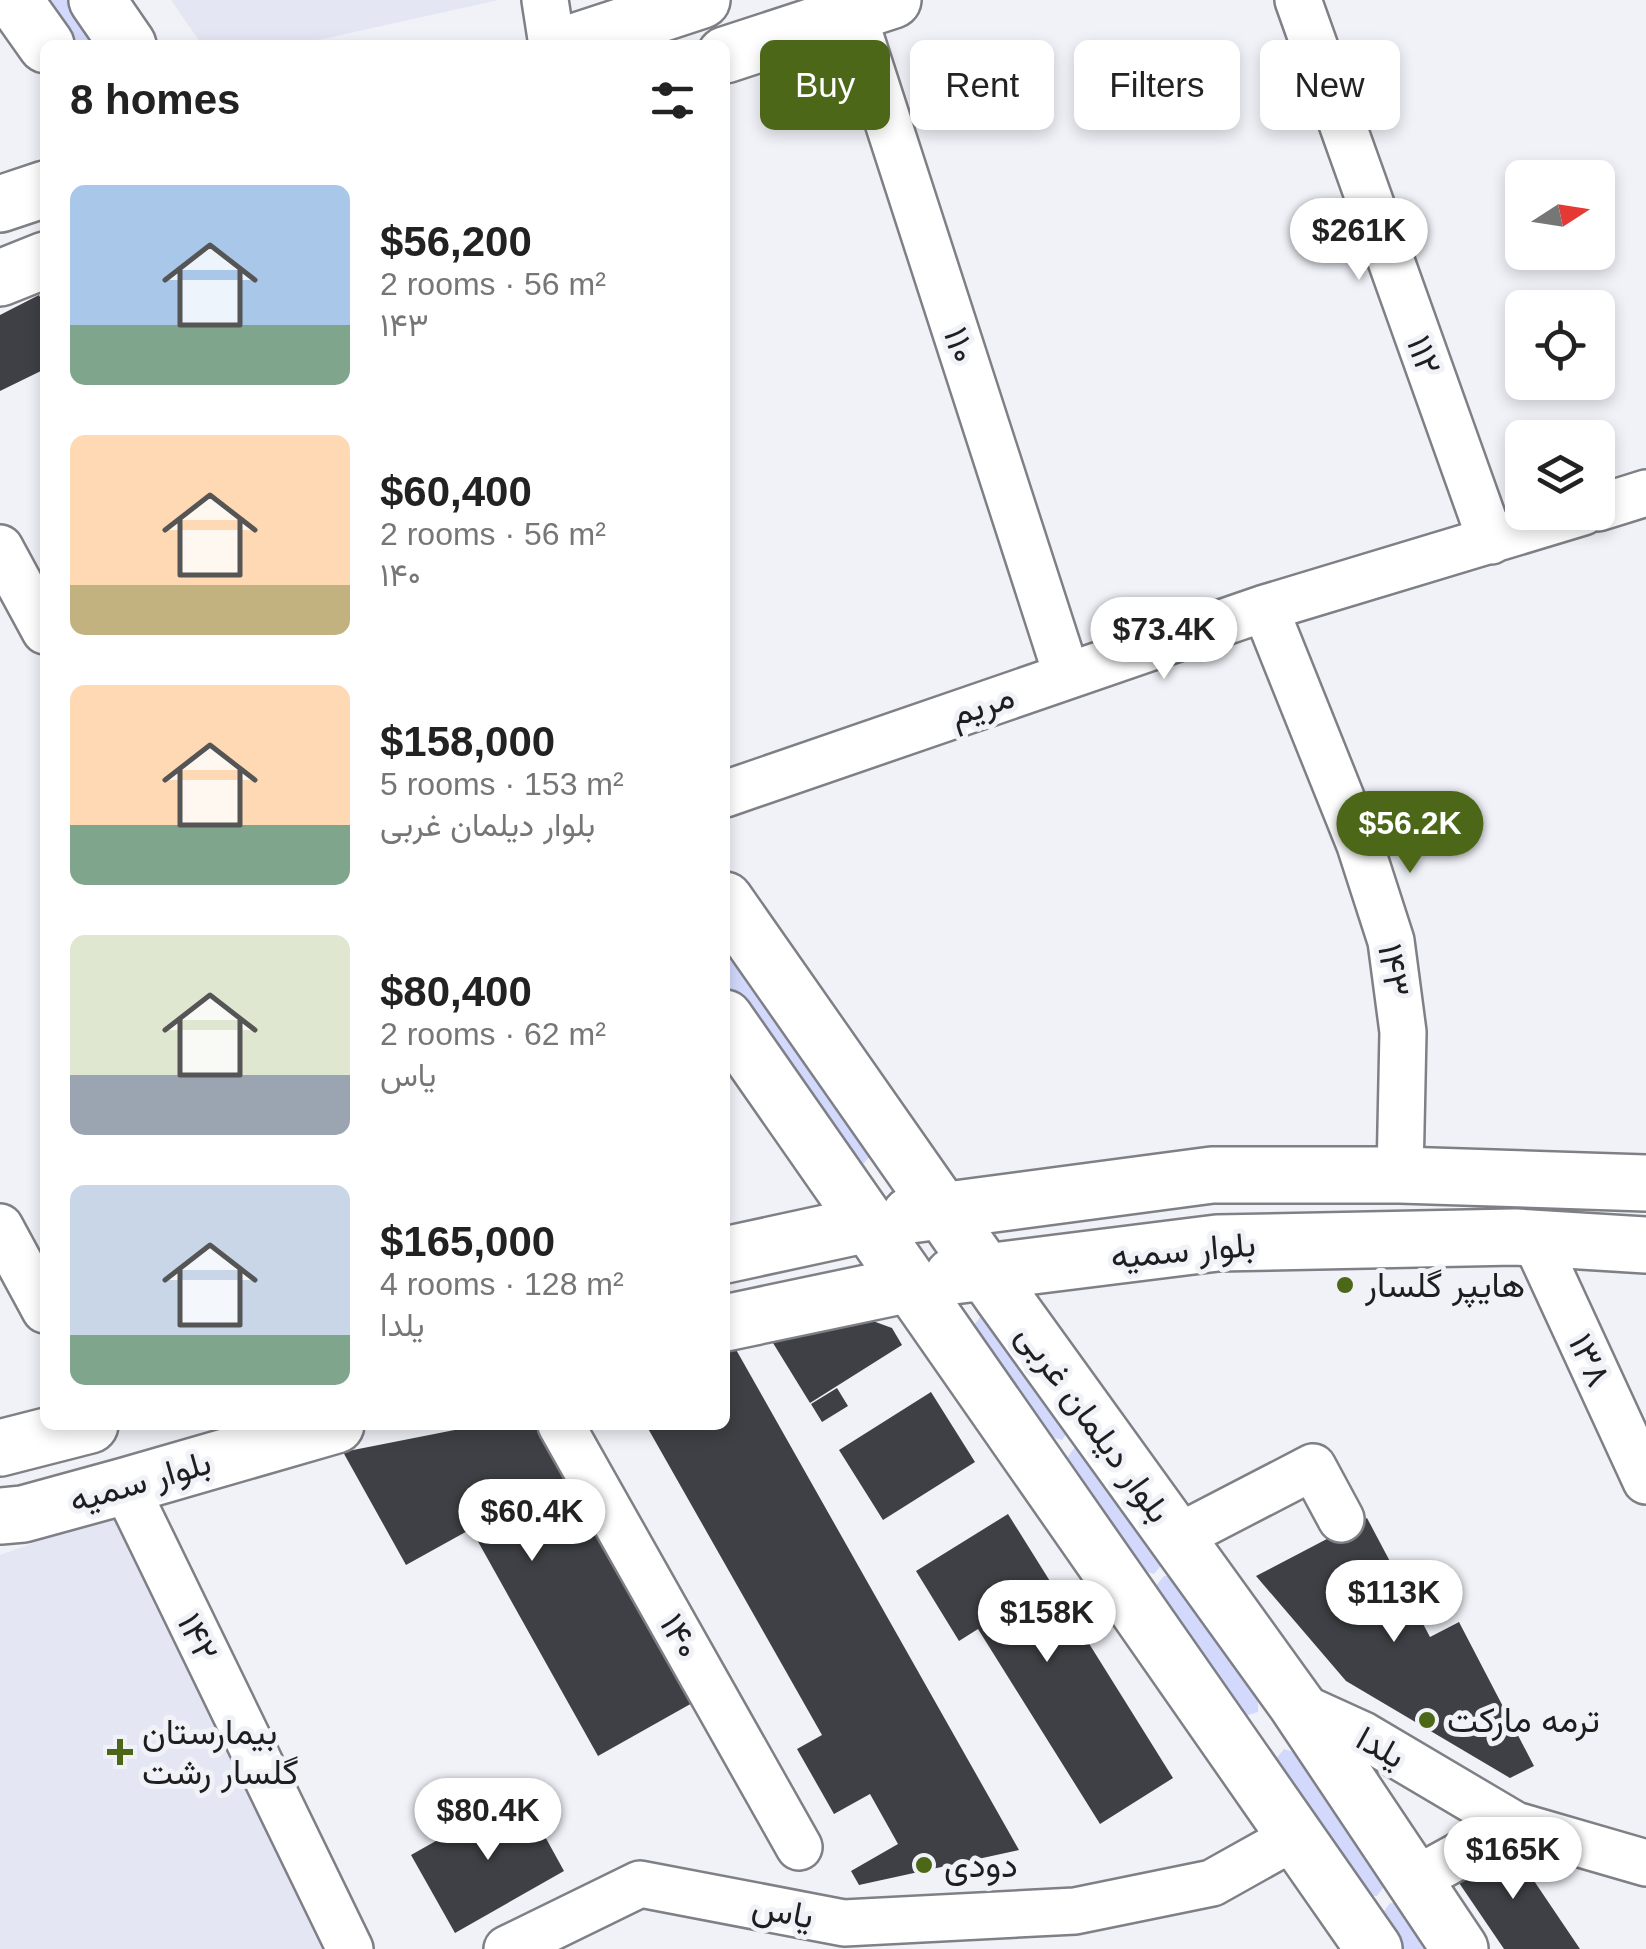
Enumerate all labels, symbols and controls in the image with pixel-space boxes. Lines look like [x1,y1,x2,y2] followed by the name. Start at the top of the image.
[760,40,890,130] chip: Buy
[910,40,1054,130] chip: Rent
[1074,40,1240,130] chip: Filters
[1260,40,1400,130] chip: New
[645,73,700,128] icon: filters
[70,76,240,123] text: 8 homes
[1505,160,1615,270] north arrow
[1505,160,1615,530] map controls
[1289,198,1429,283] pin: $261K
[1312,212,1406,248] text: $261K
[380,218,532,265] text: $56,200
[150,225,270,345] icon: home
[380,266,606,302] text: 2 rooms · 56 m²
[1505,290,1615,400] button: locate
[380,307,429,343] text: ۱۴۳
[937,322,984,367] street label: ۱۱۰
[1400,330,1449,380] street label: ۱۱۲
[1505,420,1615,530] button: layers
[380,468,532,515] text: $60,400
[150,475,270,595] icon: home
[380,516,606,552] text: 2 rooms · 56 m²
[380,557,421,593] text: ۱۴۰
[1083,597,1245,682] pin: $73.4K
[1112,611,1216,647] text: $73.4K
[945,675,1020,737] street label: مریم
[380,718,555,765] text: $158,000
[150,725,270,845] icon: home
[380,766,624,802] text: 5 rooms · 153 m²
[1329,791,1491,876] pin: $56.2K
[1358,805,1462,841] text: $56.2K
[380,807,595,843] text: بلوار دیلمان غربی
[1371,941,1418,999] street label: ۱۴۳
[380,968,532,1015] text: $80,400
[150,975,270,1095] icon: home
[380,1016,606,1052] text: 2 rooms · 62 m²
[380,1057,436,1093] text: یاس
[380,1218,555,1265] text: $165,000
[1109,1224,1257,1278] street label: بلوار سمیه
[150,1225,270,1345] icon: home
[1364,1265,1525,1309] place label: هایپر گلسار
[380,1266,624,1302] text: 4 rooms · 128 m²
[1334,1274,1356,1296] marker: هایپر گلسار
[380,1307,425,1343] text: یلدا
[1007,1316,1179,1531] street label: بلوار دیلمان غربی
[1561,1327,1619,1392] street label: ۱۳۸
[65,1442,216,1522] street label: بلوار سمیه
[451,1479,613,1564] pin: $60.4K
[480,1493,584,1529] text: $60.4K
[1324,1560,1464,1645] pin: $113K
[1348,1574,1440,1610] text: $113K
[977,1580,1117,1665] pin: $158K
[1000,1594,1094,1630] text: $158K
[170,1606,227,1667] street label: ۱۴۲
[653,1607,708,1665] street label: ۱۴۰
[1447,1700,1600,1742] place label: ترمه مارکت
[1416,1709,1438,1731] marker: ترمه مارکت
[142,1712,298,1794] place label: بیمارستان گلسار رشت
[1350,1718,1412,1776] street label: یلدا
[107,1739,133,1765] marker: بیمارستان گلسار رشت
[407,1778,569,1863] pin: $80.4K
[436,1792,540,1828] text: $80.4K
[1443,1817,1583,1902] pin: $165K
[1466,1831,1560,1867] text: $165K
[944,1845,1018,1887] place label: دودی
[913,1854,935,1876] marker: دودی
[749,1886,817,1937] street label: یاس

